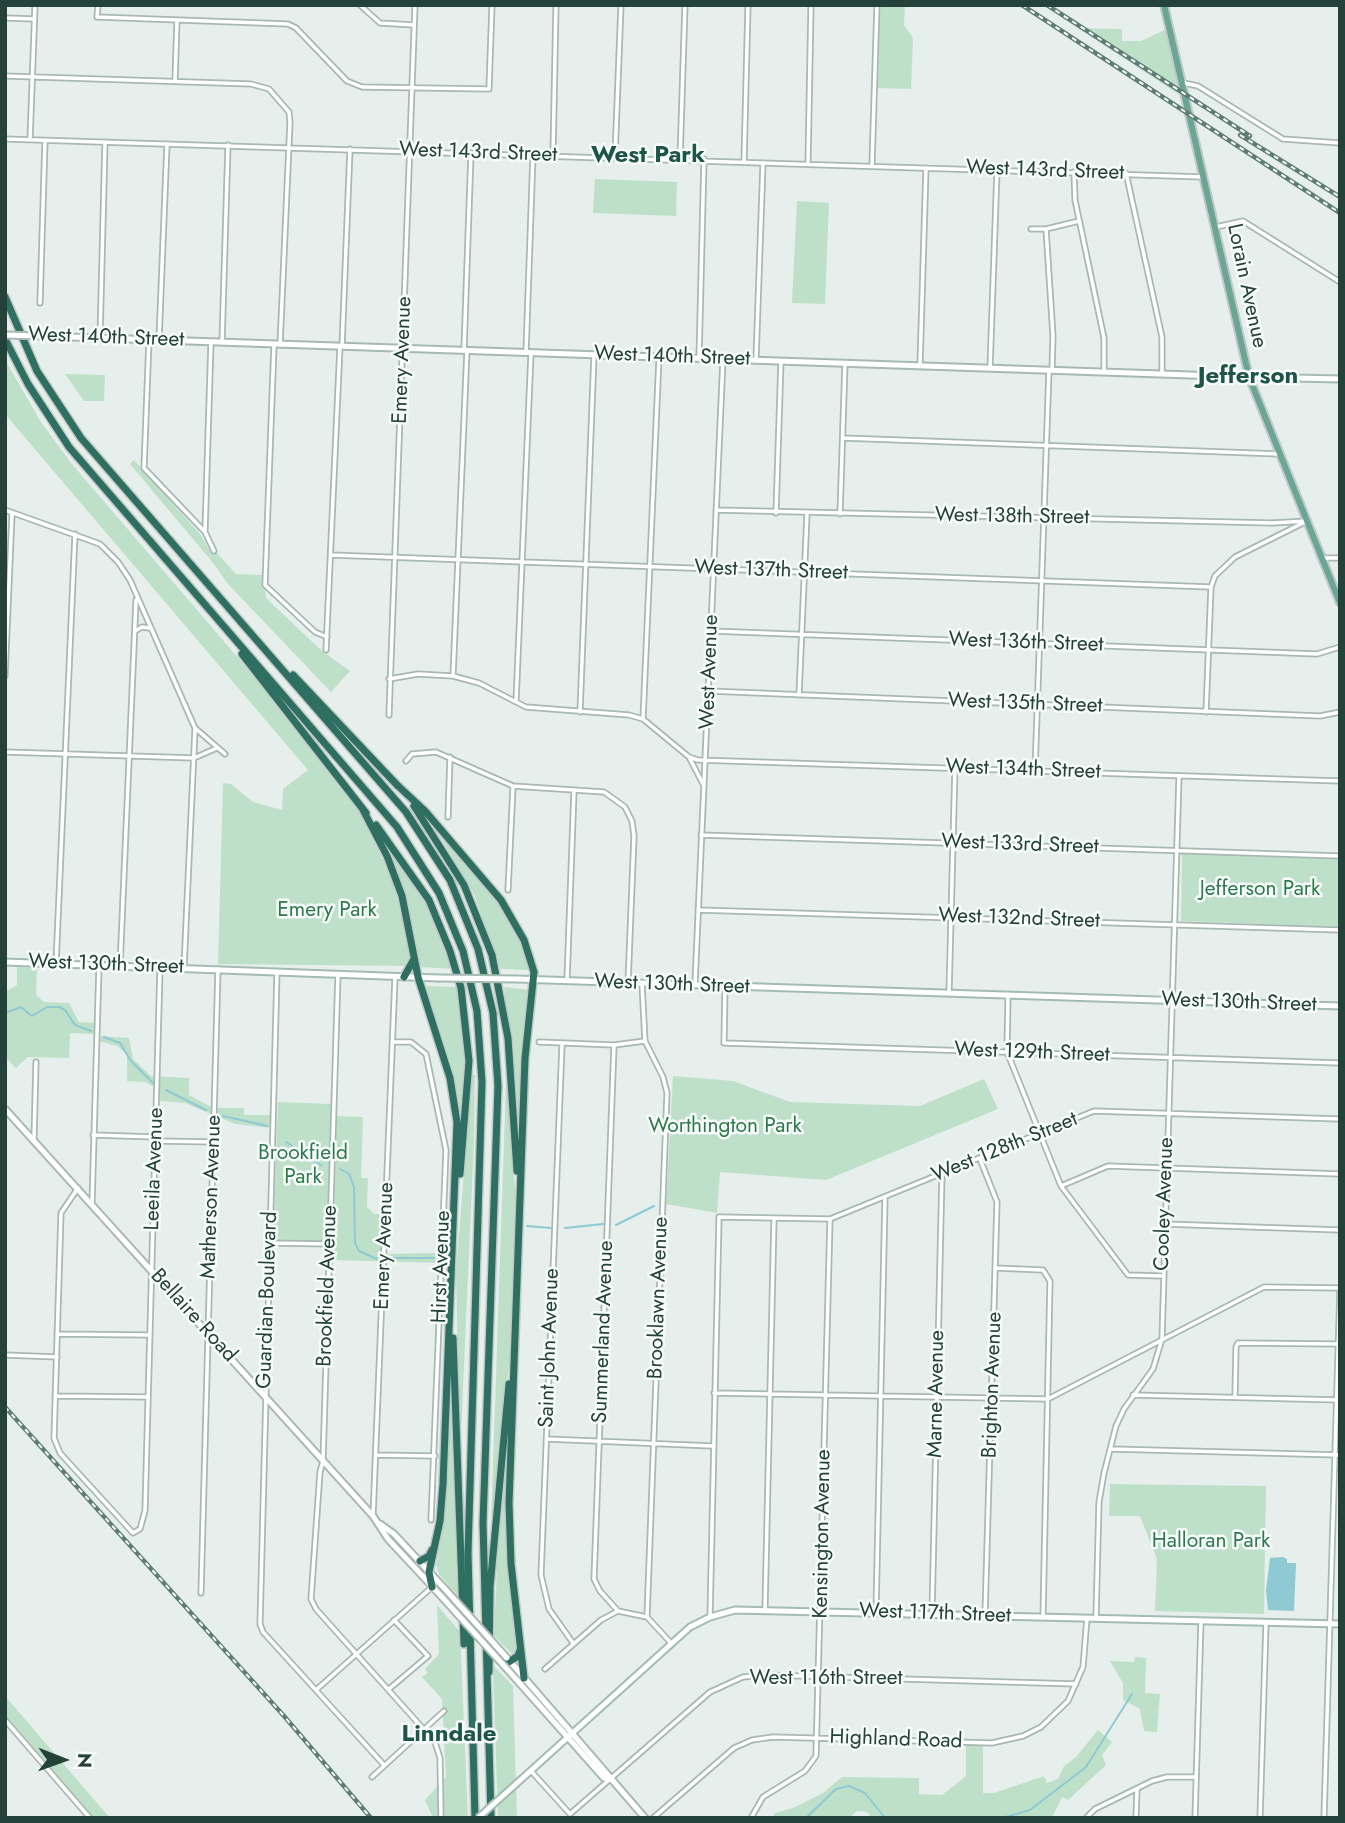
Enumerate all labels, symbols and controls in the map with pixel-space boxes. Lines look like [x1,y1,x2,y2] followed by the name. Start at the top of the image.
[398,138,558,168] street label: West 143rd Street
[591,142,705,170] district label: West Park
[965,156,1125,186] street label: West 143rd Street
[1221,222,1271,350] street label: Lorain Avenue
[388,296,418,424] street label: Emery Avenue
[27,323,185,353] street label: West 140th Street
[593,342,751,372] street label: West 140th Street
[1198,363,1298,391] district label: Jefferson
[935,503,1089,531] street label: West 138th Street
[694,556,848,586] street label: West 137th Street
[695,614,725,730] street label: West Avenue
[948,628,1104,658] street label: West 136th Street
[947,689,1103,719] street label: West 135th Street
[945,755,1101,785] street label: West 134th Street
[941,830,1099,860] street label: West 133rd Street
[1200,877,1320,903] park label: Jefferson Park
[277,898,377,924] park label: Emery Park
[938,904,1100,934] street label: West 132nd Street
[28,950,184,980] street label: West 130th Street
[594,970,750,1000] street label: West 130th Street
[1161,988,1317,1018] street label: West 130th Street
[954,1038,1110,1068] street label: West 129th Street
[140,1107,170,1231] street label: Leeila Avenue
[928,1107,1082,1189] street label: West 128th Street
[648,1114,802,1140] park label: Worthington Park
[197,1115,227,1279] street label: Matherson Avenue
[1150,1137,1180,1271] street label: Cooley Avenue
[258,1141,348,1191] park label: Brookfield Park
[370,1182,400,1310] street label: Emery Avenue
[313,1205,343,1367] street label: Brookfield Avenue
[427,1210,457,1324] street label: Hirst Avenue
[252,1211,284,1389] street label: Guardian Boulevard
[644,1216,674,1380] street label: Brooklawn Avenue
[588,1240,620,1424] street label: Summerland Avenue
[144,1264,242,1368] street label: Bellaire Road
[535,1268,565,1428] street label: Saint John Avenue
[978,1311,1008,1459] street label: Brighton Avenue
[923,1330,951,1458] street label: Marne Avenue
[809,1449,837,1619] street label: Kensington Avenue
[1152,1529,1270,1555] park label: Halloran Park
[859,1599,1011,1629] street label: West 117th Street
[749,1666,903,1692] street label: West 116th Street
[402,1721,496,1749] district label: Linndale
[28,1725,98,1795] north arrow
[829,1725,963,1755] street label: Highland Road
[71,1753,98,1768] text: N

